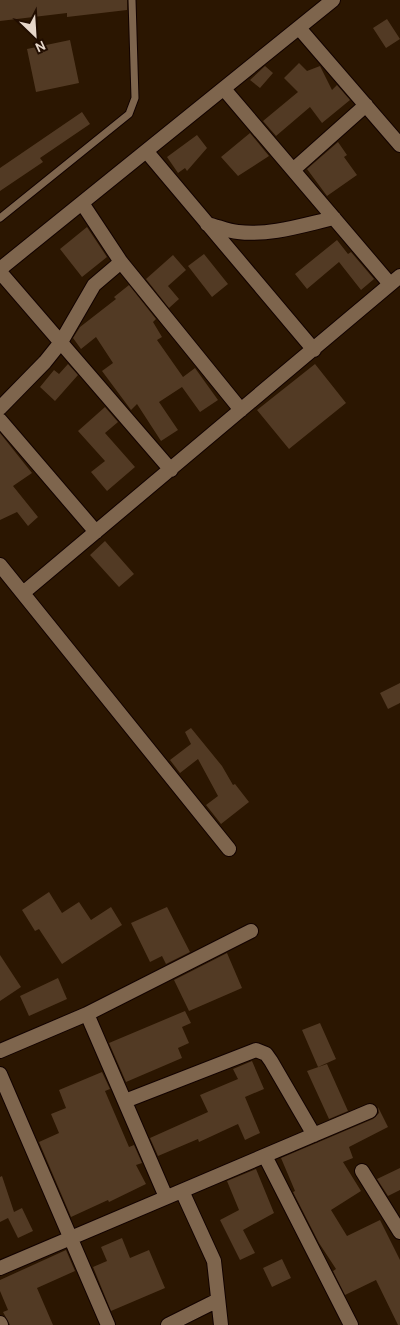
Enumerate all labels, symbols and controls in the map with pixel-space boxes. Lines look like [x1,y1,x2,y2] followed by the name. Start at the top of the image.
[10,10,60,60] north arrow
[32,37,48,56] text: N

